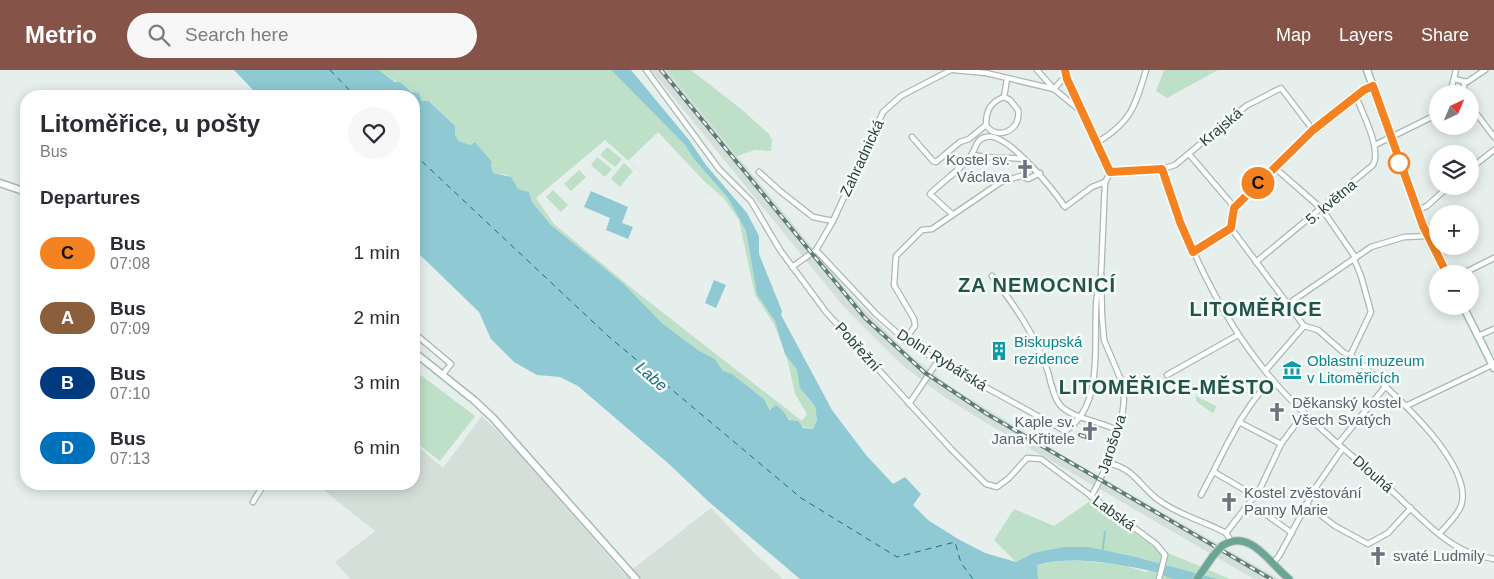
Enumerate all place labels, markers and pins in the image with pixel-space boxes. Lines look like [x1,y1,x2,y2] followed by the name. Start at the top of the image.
[946,151,1011,185] place label: Kostel sv. Václava
[1388,152,1410,174] unlabelled marker
[1014,158,1036,180] church icon: Kostel sv. Václava
[1014,333,1083,367] place label: Biskupská rezidence
[988,340,1010,362] building icon: Biskupská rezidence
[1307,352,1425,386] place label: Oblastní muzeum v Litoměřicích
[1281,359,1303,381] museum icon: Oblastní muzeum v Litoměřicích
[1292,394,1401,428] place label: Děkanský kostel Všech Svatých
[1266,401,1288,423] church icon: Děkanský kostel Všech Svatých
[992,413,1075,447] place label: Kaple sv. Jana Křtitele
[1079,420,1101,442] church icon: Kaple sv. Jana Křtitele
[1244,484,1362,518] place label: Kostel zvěstování Panny Marie
[1218,491,1240,513] church icon: Kostel zvěstování Panny Marie
[1367,545,1389,567] church icon: svaté Ludmily
[1393,547,1485,564] place label: svaté Ludmily

